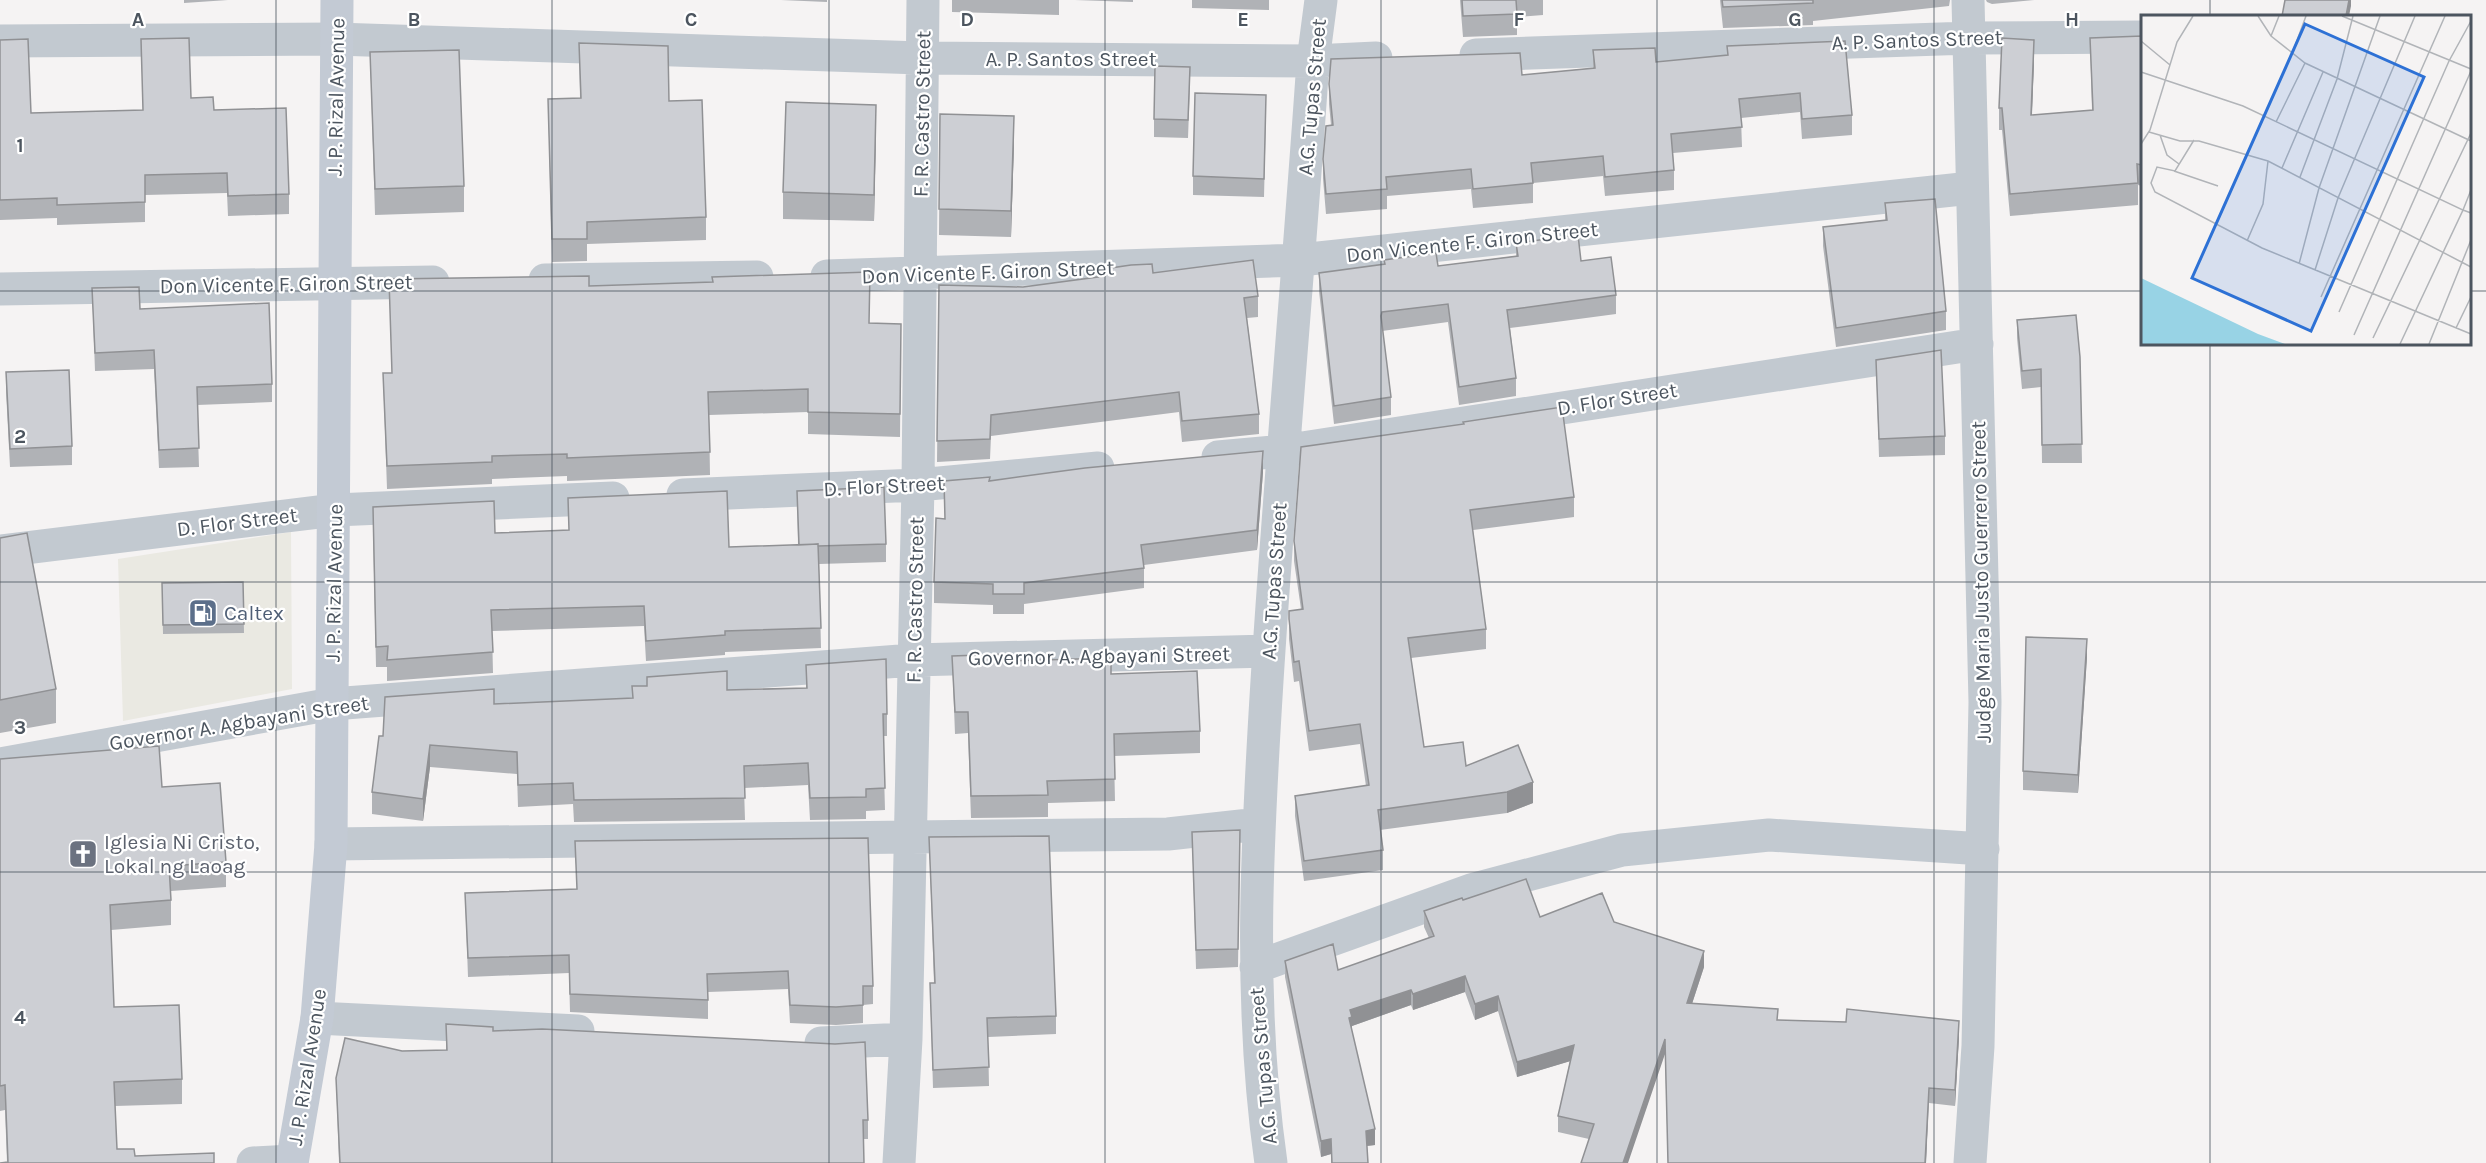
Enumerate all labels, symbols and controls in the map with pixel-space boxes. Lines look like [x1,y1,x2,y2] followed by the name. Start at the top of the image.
[132,8,145,31] text: A
[408,8,420,31] text: B
[685,8,697,31] text: C
[960,8,974,31] text: D
[1237,8,1249,31] text: E
[1514,8,1525,31] text: F
[1788,8,1802,31] text: G
[2065,8,2079,31] text: H
[2141,15,2471,345] inset map
[1293,17,1331,176] street label: A.G. Tupas Street
[323,18,349,176] street label: J. P. Rizal Avenue
[1831,25,2003,55] street label: A. P. Santos Street
[909,30,935,197] street label: F. R. Castro Street
[985,47,1157,71] street label: A. P. Santos Street
[16,134,24,157] text: 1
[1345,217,1599,267] street label: Don Vicente F. Giron Street
[861,256,1115,288] street label: Don Vicente F. Giron Street
[159,270,413,298] street label: Don Vicente F. Giron Street
[1555,378,1679,420] street label: D. Flor Street
[1966,421,1996,743] street label: Judge Maria Justo Guerrero Street
[14,425,26,448] text: 2
[823,471,945,501] street label: D. Flor Street
[1257,502,1291,660] street label: A.G. Tupas Street
[175,503,299,541] street label: D. Flor Street
[321,504,347,662] street label: J. P. Rizal Avenue
[902,516,928,683] street label: F. R. Castro Street
[187,597,219,629] fuel station icon: Caltex
[224,601,284,625] place label: Caltex
[968,642,1230,670] street label: Governor A. Agbayani Street
[108,691,371,755] street label: Governor A. Agbayani Street
[14,716,26,739] text: 3
[104,830,259,878] place label: Iglesia Ni Cristo, Lokal ng Laoag
[67,838,99,870] church icon: Iglesia Ni Cristo, Lokal ng Laoag
[1244,986,1282,1145] street label: A.G. Tupas Street
[283,987,331,1147] street label: J. P. Rizal Avenue
[14,1006,26,1029] text: 4

